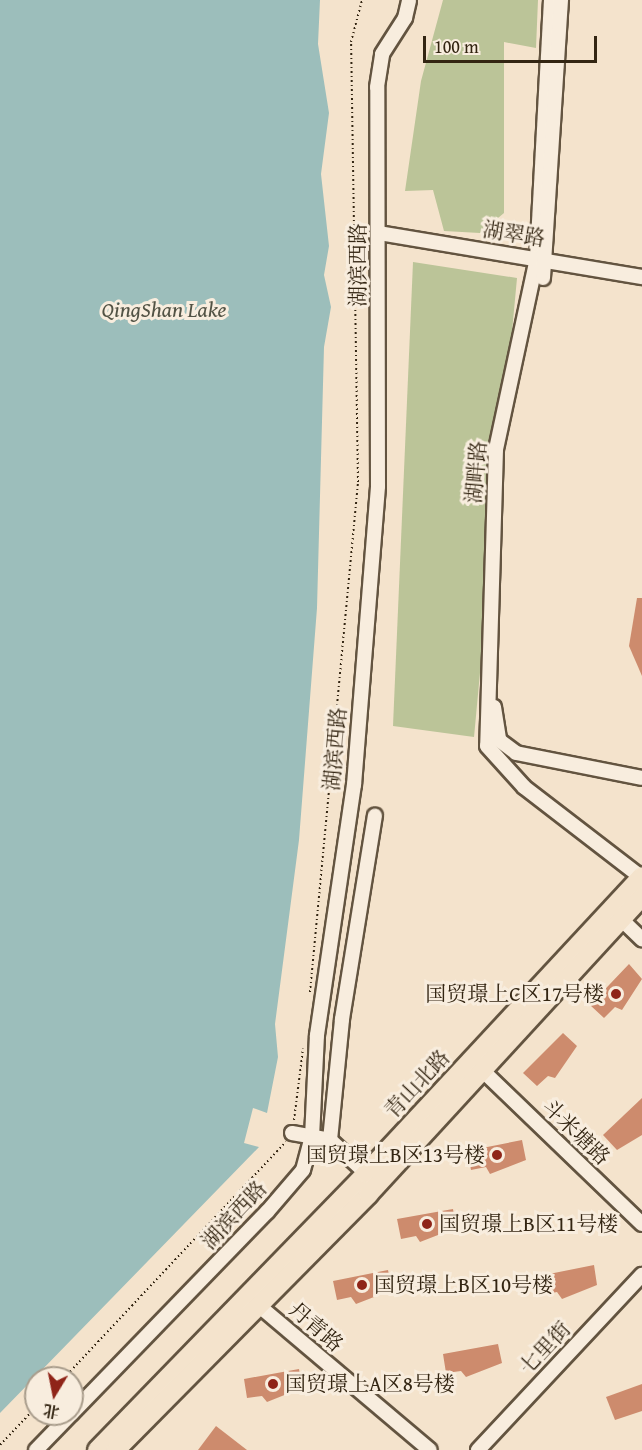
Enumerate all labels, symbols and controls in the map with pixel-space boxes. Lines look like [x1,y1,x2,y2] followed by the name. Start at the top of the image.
[426,24,600,62] scale bar
[434,33,479,60] text: 100 m
[481,217,547,251] street label: 湖翠路
[345,223,371,307] street label: 湖滨西路
[102,297,226,323] water label: QingShan Lake
[461,440,491,504] street label: 湖畔路
[319,706,351,792] street label: 湖滨西路
[425,981,604,1007] place label: 国贸璟上C区17号楼
[609,987,623,1001] marker: 国贸璟上C区17号楼
[379,1045,455,1123] street label: 青山北路
[537,1094,615,1170] street label: 斗米塘路
[306,1142,485,1168] place label: 国贸璟上B区13号楼
[490,1148,504,1162] marker: 国贸璟上B区13号楼
[196,1176,272,1254] street label: 湖滨西路
[439,1211,618,1237] place label: 国贸璟上B区11号楼
[420,1217,434,1231] marker: 国贸璟上B区11号楼
[374,1272,553,1298] place label: 国贸璟上B区10号楼
[355,1278,369,1292] marker: 国贸璟上B区10号楼
[284,1297,348,1357] street label: 丹青路
[514,1316,576,1380] street label: 七里街
[24,1366,84,1426] north arrow
[285,1371,455,1397] place label: 国贸璟上A区8号楼
[266,1377,280,1391] marker: 国贸璟上A区8号楼
[41,1399,61,1425] text: 北

